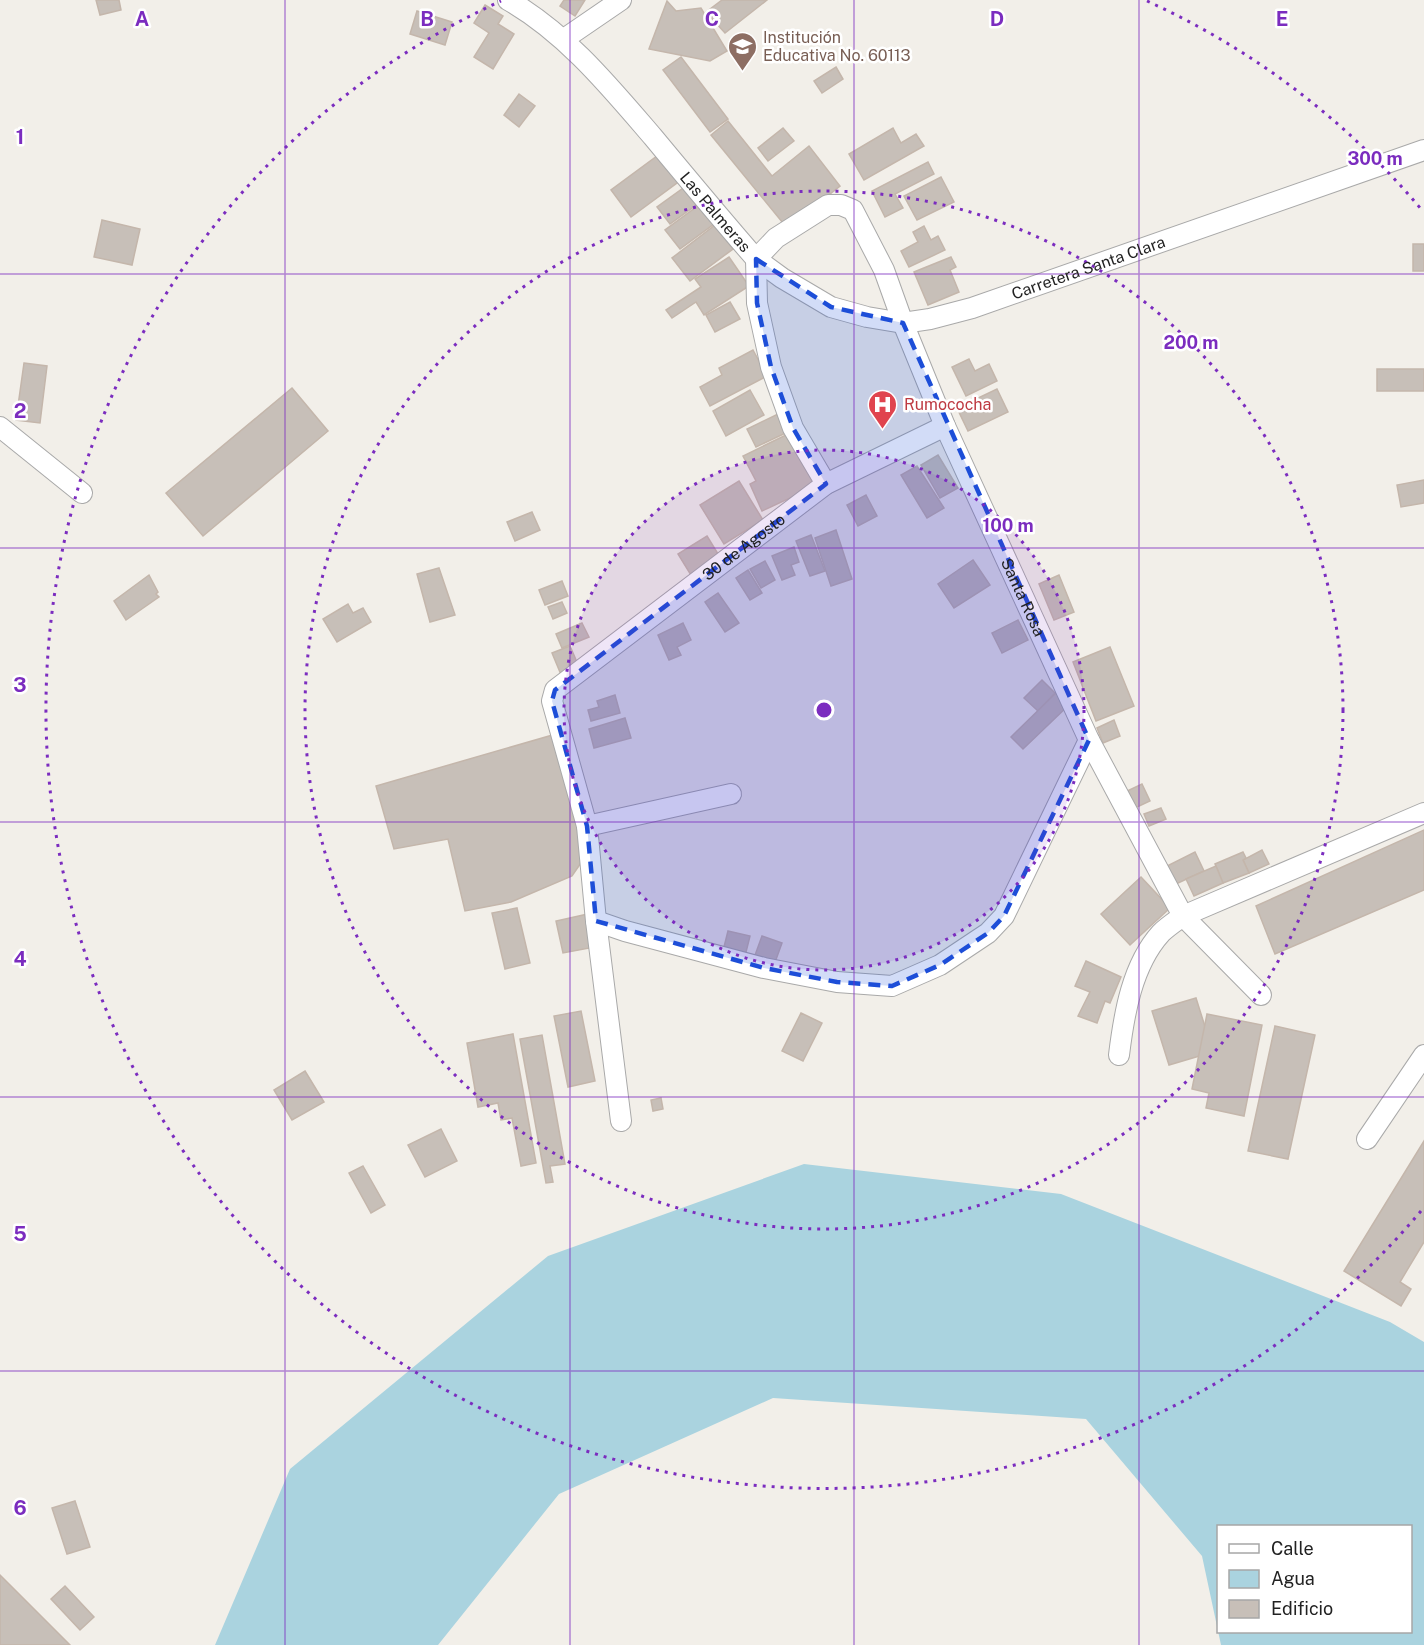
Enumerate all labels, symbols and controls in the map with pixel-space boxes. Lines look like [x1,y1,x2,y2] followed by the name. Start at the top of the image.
[135,7,149,31] text: A
[420,7,434,31] text: B
[705,7,719,31] text: C
[990,7,1004,31] text: D
[1276,7,1288,31] text: E
[763,28,911,65] place label: Institución Educativa No. 60113
[726,30,758,72] school or university icon: Institución Educativa No. 60113
[16,125,24,149] text: 1
[1347,148,1403,169] text: 300 m
[676,168,755,256] street label: Las Palmeras
[1009,232,1168,303] street label: Carretera Santa Clara
[1164,332,1218,353] text: 200 m
[867,388,899,430] hospital icon: Rumococha
[904,395,991,414] place label: Rumococha
[14,399,26,423] text: 2
[699,510,789,585] street label: 30 de Agosto
[982,515,1034,536] text: 100 m
[997,555,1049,639] street label: Santa Rosa
[13,673,27,697] text: 3
[814,700,834,720] centre of rings
[13,947,27,971] text: 4
[13,1222,27,1246] text: 5
[13,1496,27,1520] text: 6
[1217,1525,1412,1633] legend
[1271,1538,1314,1559] text: Calle
[1271,1568,1315,1589] text: Agua
[1271,1598,1333,1619] text: Edificio

